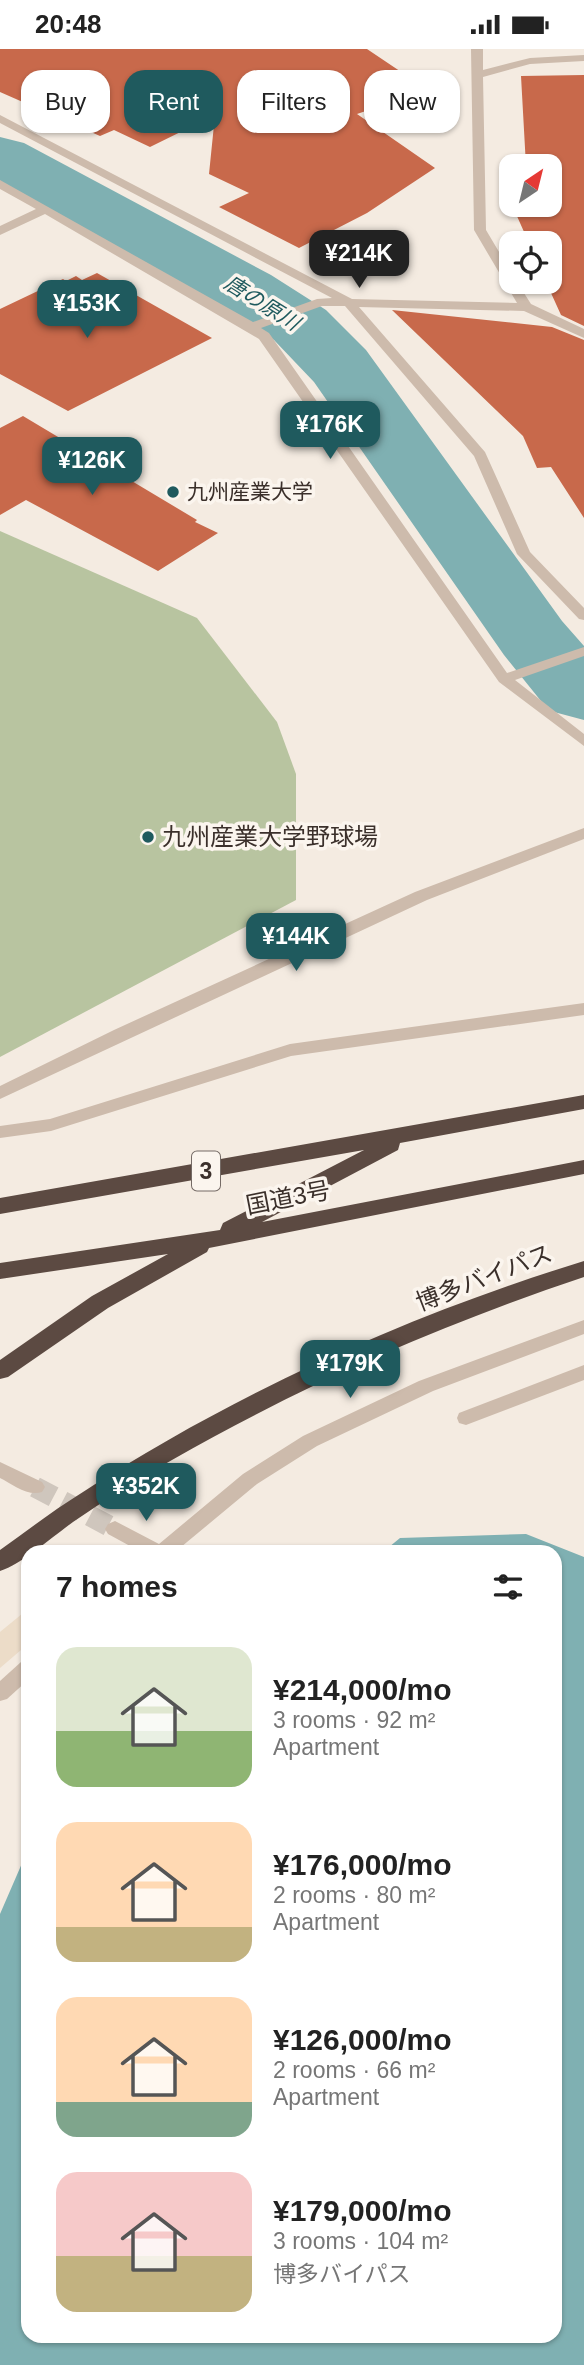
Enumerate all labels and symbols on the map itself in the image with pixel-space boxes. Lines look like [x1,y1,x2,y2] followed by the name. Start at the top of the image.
[499,154,562,217] north arrow
[310,231,408,290] pin: ¥214K
[221,271,306,336] water label: 唐の原川
[38,281,136,340] pin: ¥153K
[281,401,379,461] pin: ¥176K
[43,437,141,497] pin: ¥126K
[187,480,313,503] place label: 九州産業大学
[165,484,181,500] marker: 九州産業大学
[162,823,378,850] place label: 九州産業大学野球場
[140,829,156,845] marker: 九州産業大学野球場
[247,913,345,973] pin: ¥144K
[192,1151,220,1191] road number: 3
[243,1176,332,1219] street label: 国道3号
[412,1239,556,1316] street label: 博多バイパス
[301,1341,399,1400] pin: ¥179K
[97,1463,195,1523] pin: ¥352K

